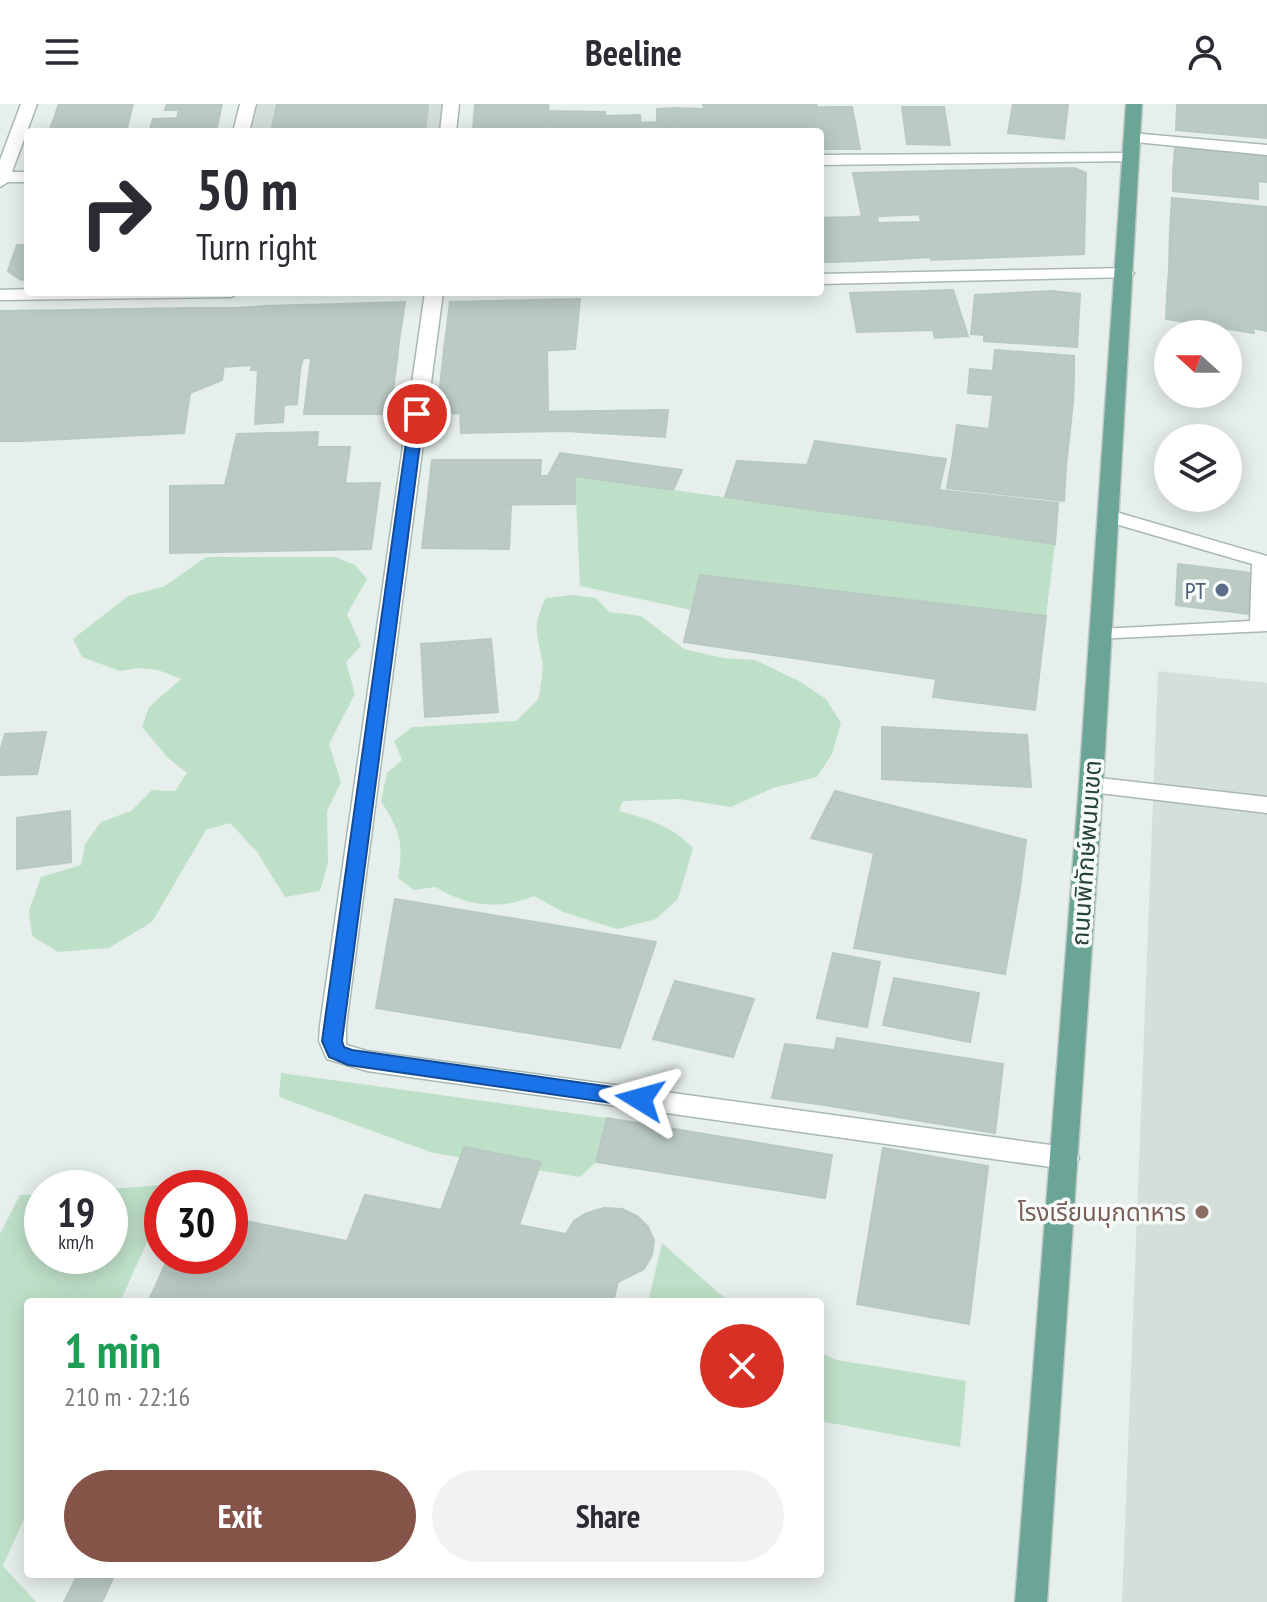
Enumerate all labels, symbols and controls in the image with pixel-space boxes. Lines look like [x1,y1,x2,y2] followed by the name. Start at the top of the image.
[585,29,682,76] text: Beeline
[40,30,84,74] icon: menu
[1183,30,1227,74] icon: person
[196,153,298,225] text: 50 m
[64,160,168,264] icon: right
[196,223,317,270] text: Turn right
[1154,320,1242,408] north arrow
[1154,320,1242,512] map controls
[383,380,451,448] pin
[395,392,439,436] icon: arrive
[1154,424,1242,512] button: layers
[1185,575,1206,606] place label: PT
[1213,581,1231,599] marker: PT
[1064,759,1108,947] street label: ถนนพิทักษ์พนมเขต
[598,1057,682,1141] position arrow
[144,1170,248,1274] speed limit sign: 30
[57,1186,95,1238] text: 19
[1018,1197,1186,1228] place label: โรงเรียนมุกดาหาร
[1193,1203,1211,1221] marker: โรงเรียนมุกดาหาร
[58,1229,94,1255] text: km/h
[64,1319,161,1381] text: 1 min
[700,1324,784,1408] button: close
[64,1380,190,1413] text: 210 m · 22:16
[64,1470,416,1562] button: Exit
[432,1470,784,1562] button: Share

